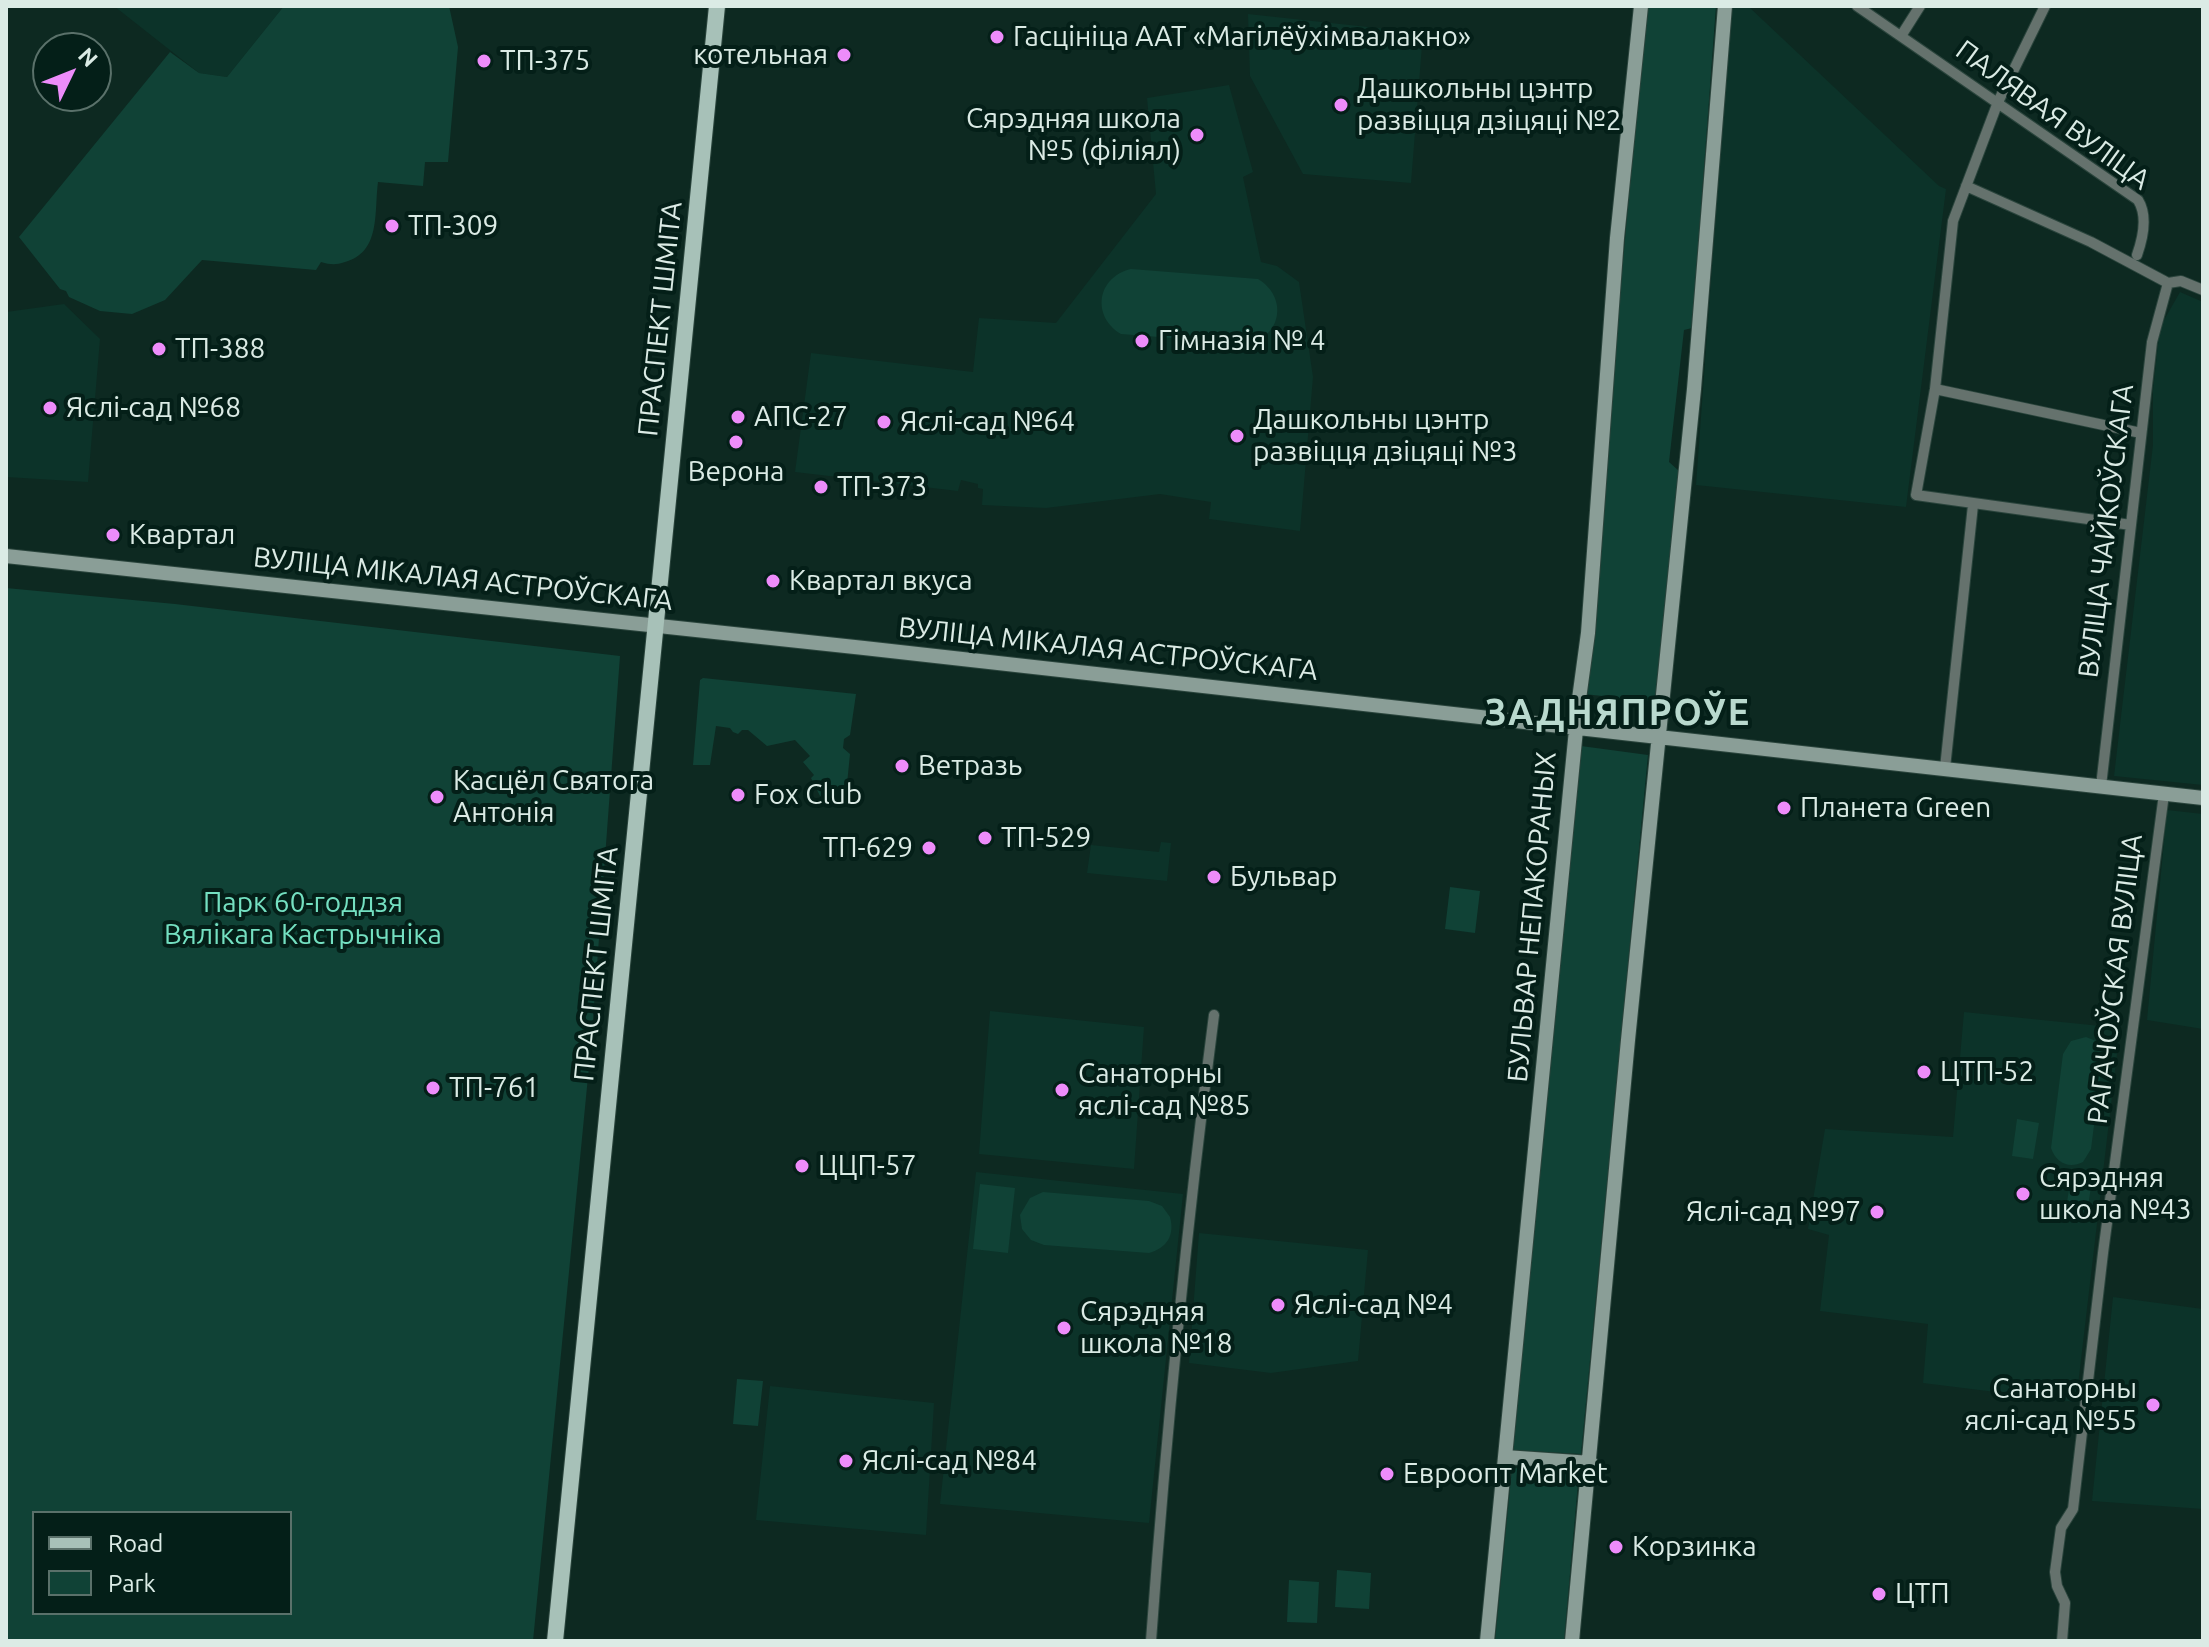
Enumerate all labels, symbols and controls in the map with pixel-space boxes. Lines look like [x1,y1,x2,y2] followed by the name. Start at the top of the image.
[1013,20,1471,54] place label: Гасцініца ААТ «Магілёўхімвалакно»
[988,28,1006,46] marker: Гасцініца ААТ «Магілёўхімвалакно»
[32,32,112,112] north arrow
[1949,33,2157,197] street label: ПАЛЯВАЯ ВУЛІЦА
[693,38,828,72] place label: котельная
[74,42,103,71] text: N
[500,44,590,78] place label: ТП-375
[835,46,853,64] marker: котельная
[475,52,493,70] marker: ТП-375
[1357,72,1621,138] place label: Дашкольны цэнтр развіцця дзіцяці №2
[1332,96,1350,114] marker: Дашкольны цэнтр развіцця дзіцяці №2
[966,102,1181,168] place label: Сярэдняя школа №5 (філіял)
[1188,126,1206,144] marker: Сярэдняя школа №5 (філіял)
[631,200,689,438] street label: ПРАСПЕКТ ШМІТА
[408,209,498,243] place label: ТП-309
[383,217,401,235] marker: ТП-309
[1158,324,1326,358] place label: Гімназія № 4
[175,332,265,366] place label: ТП-388
[1133,332,1151,350] marker: Гімназія № 4
[150,340,168,358] marker: ТП-388
[2071,382,2141,680] street label: ВУЛІЦА ЧАЙКОЎСКАГА
[66,391,241,425] place label: Яслі-сад №68
[41,399,59,417] marker: Яслі-сад №68
[754,400,848,434] place label: АПС-27
[1253,403,1517,469] place label: Дашкольны цэнтр развіцця дзіцяці №3
[900,405,1075,439] place label: Яслі-сад №64
[729,408,747,426] marker: АПС-27
[875,413,893,431] marker: Яслі-сад №64
[1228,427,1246,445] marker: Дашкольны цэнтр развіцця дзіцяці №3
[727,433,745,451] marker: Верона
[688,455,784,489] place label: Верона
[837,470,927,504] place label: ТП-373
[812,478,830,496] marker: ТП-373
[129,518,235,552] place label: Квартал
[104,526,122,544] marker: Квартал
[252,540,674,618] street label: ВУЛІЦА МІКАЛАЯ АСТРОЎСКАГА
[789,564,973,598] place label: Квартал вкуса
[764,572,782,590] marker: Квартал вкуса
[897,610,1319,688] street label: ВУЛІЦА МІКАЛАЯ АСТРОЎСКАГА
[1485,691,1751,735] district label: ЗАДНЯПРОЎЕ
[918,749,1022,783] place label: Ветразь
[1501,750,1563,1084] street label: БУЛЬВАР НЕПАКОРАНЫХ
[893,757,911,775] marker: Ветразь
[453,764,654,830] place label: Касцёл Святога Антонія
[754,778,862,812] place label: Fox Club
[729,786,747,804] marker: Fox Club
[428,788,446,806] marker: Касцёл Святога Антонія
[1800,791,1991,825] place label: Планета Green
[1775,799,1793,817] marker: Планета Green
[1001,821,1091,855] place label: ТП-529
[976,829,994,847] marker: ТП-529
[823,831,913,865] place label: ТП-629
[2081,832,2149,1126] street label: РАГАЧОЎСКАЯ ВУЛІЦА
[920,839,938,857] marker: ТП-629
[567,845,625,1083] street label: ПРАСПЕКТ ШМІТА
[1230,860,1337,894] place label: Бульвар
[1205,868,1223,886] marker: Бульвар
[164,886,442,952] park label: Парк 60-годдзя Вялікага Кастрычніка
[1940,1055,2034,1089] place label: ЦТП-52
[1078,1057,1251,1123] place label: Санаторны яслі-сад №85
[1915,1063,1933,1081] marker: ЦТП-52
[449,1071,539,1105] place label: ТП-761
[424,1079,442,1097] marker: ТП-761
[1053,1081,1071,1099] marker: Санаторны яслі-сад №85
[818,1149,916,1183] place label: ЦЦП-57
[793,1157,811,1175] marker: ЦЦП-57
[2039,1161,2192,1227] place label: Сярэдняя школа №43
[2014,1185,2032,1203] marker: Сярэдняя школа №43
[1686,1195,1861,1229] place label: Яслі-сад №97
[1868,1203,1886,1221] marker: Яслі-сад №97
[1294,1288,1453,1322] place label: Яслі-сад №4
[1080,1295,1233,1361] place label: Сярэдняя школа №18
[1269,1296,1287,1314] marker: Яслі-сад №4
[1055,1319,1073,1337] marker: Сярэдняя школа №18
[1964,1372,2137,1438] place label: Санаторны яслі-сад №55
[2144,1396,2162,1414] marker: Санаторны яслі-сад №55
[862,1444,1037,1478] place label: Яслі-сад №84
[837,1452,855,1470] marker: Яслі-сад №84
[1403,1457,1608,1491] place label: Евроопт Market
[1378,1465,1396,1483] marker: Евроопт Market
[32,1511,292,1615] legend
[108,1530,163,1557] text: Road
[1632,1530,1757,1564] place label: Корзинка
[1607,1538,1625,1556] marker: Корзинка
[108,1570,156,1597] text: Park
[1895,1577,1950,1611] place label: ЦТП
[1870,1585,1888,1603] marker: ЦТП

